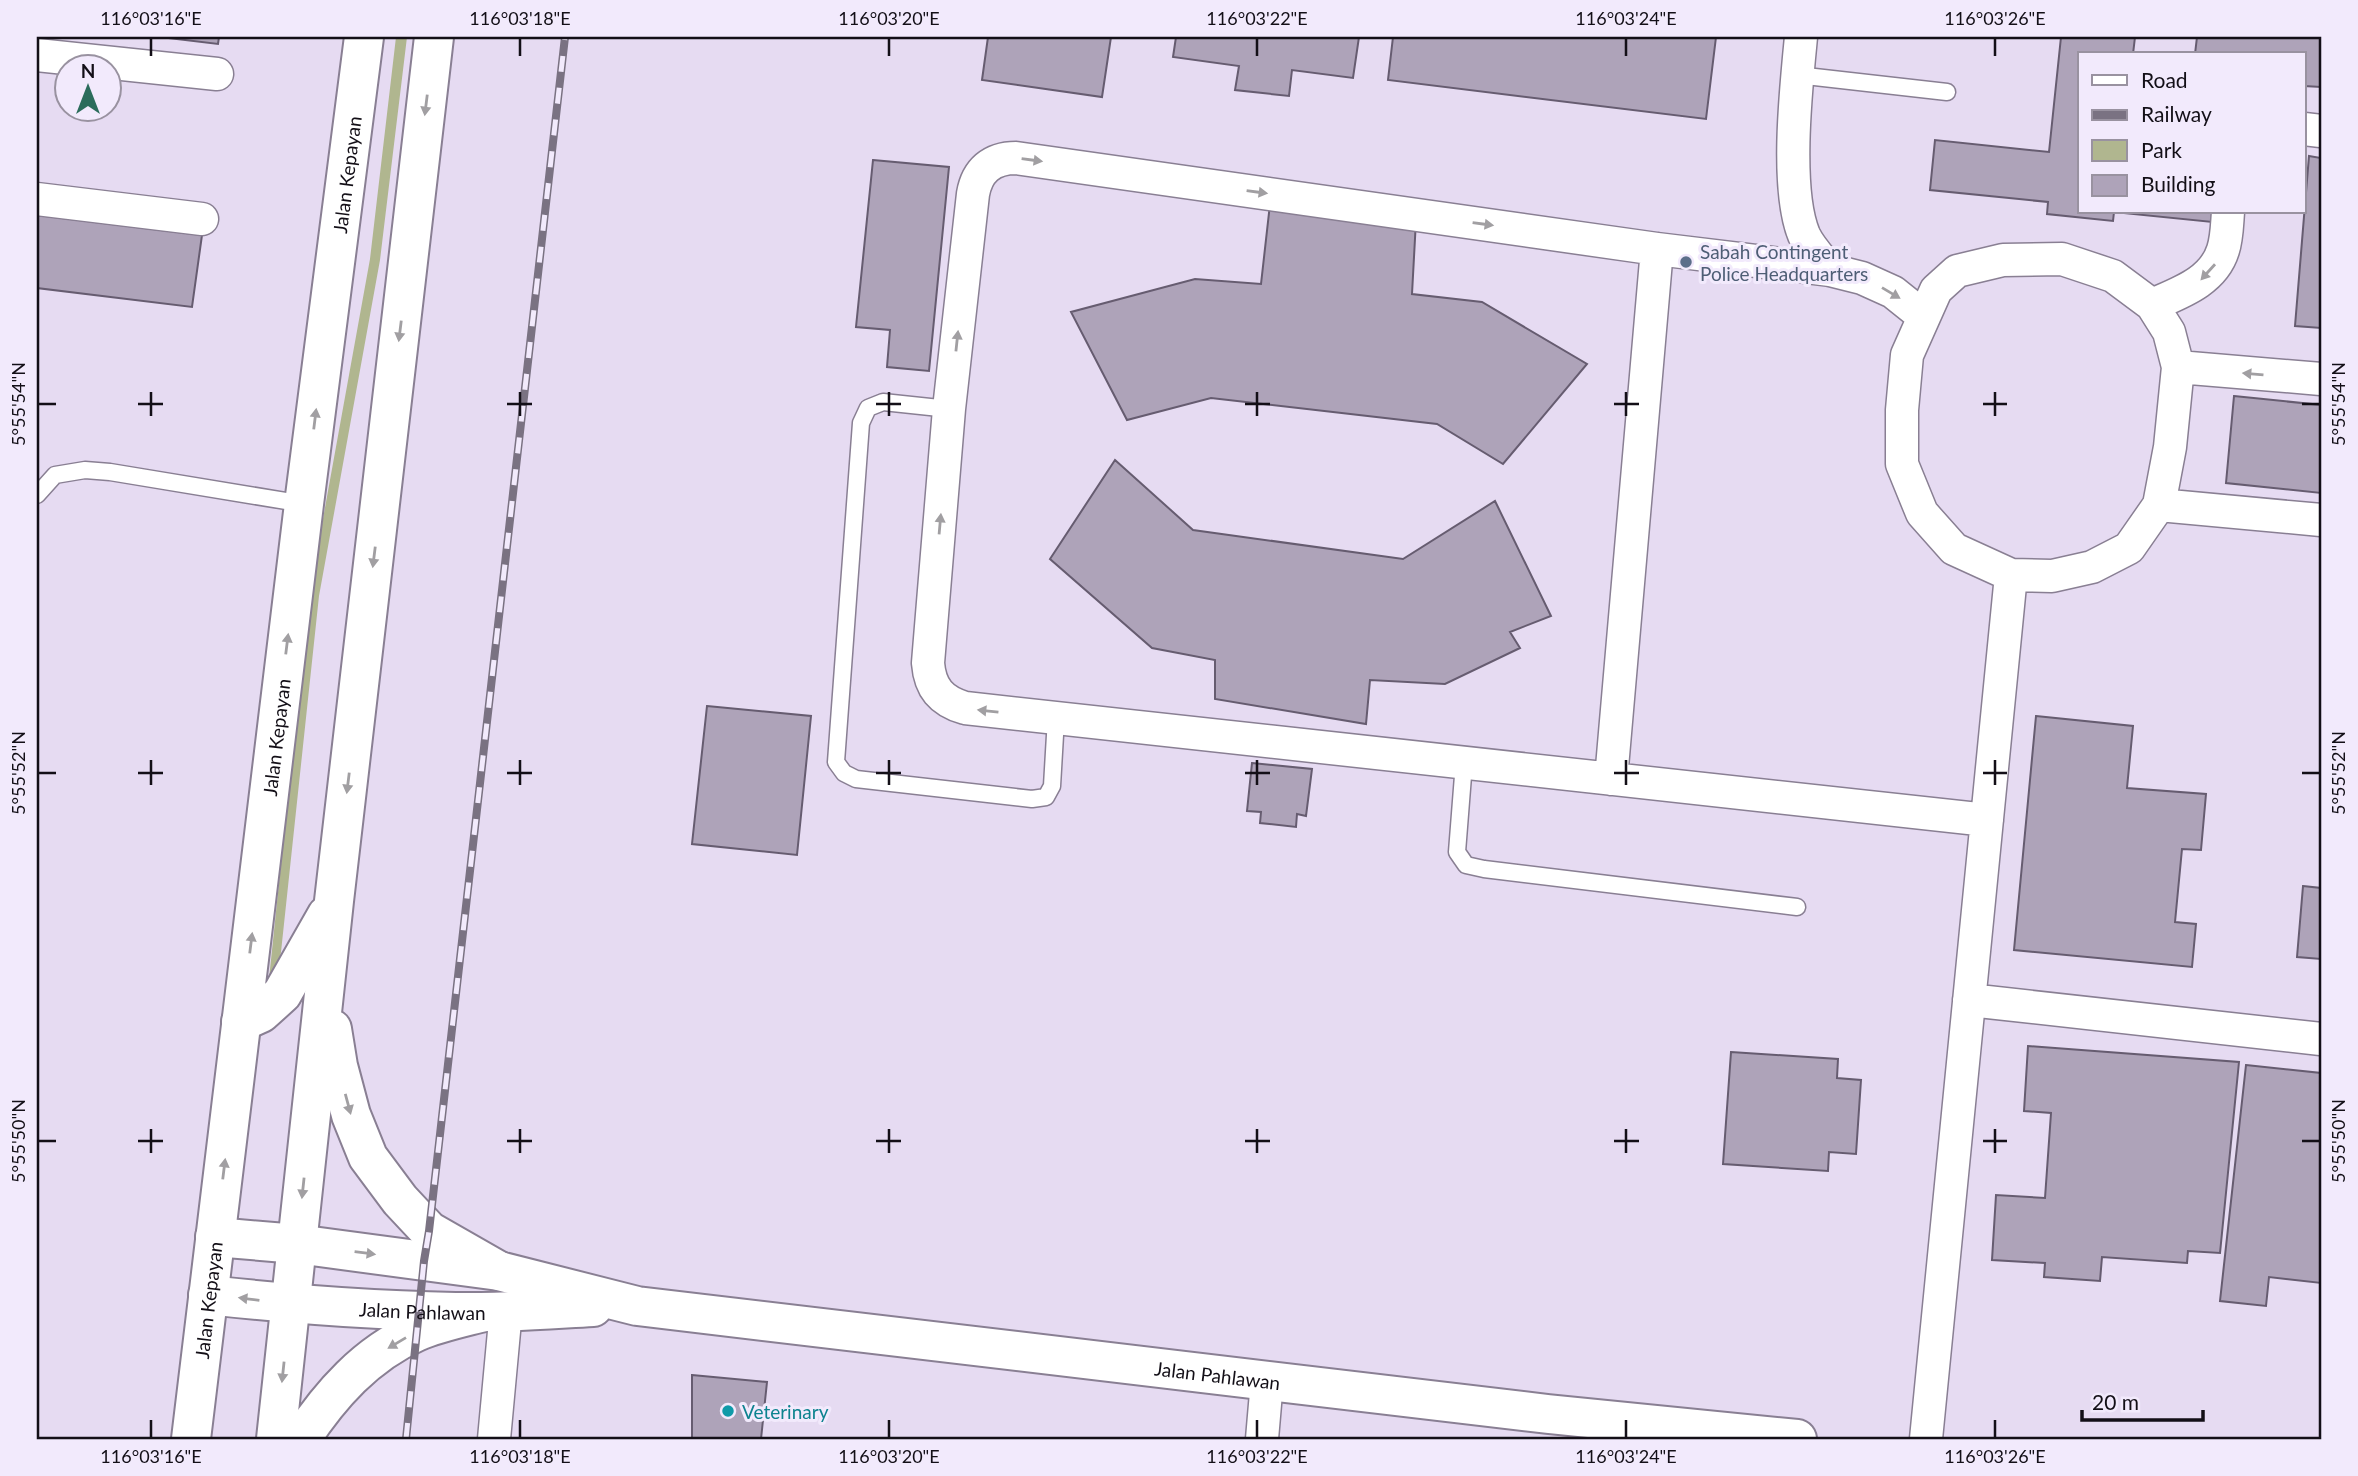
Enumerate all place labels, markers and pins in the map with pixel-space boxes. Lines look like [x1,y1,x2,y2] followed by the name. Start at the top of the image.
[1700,240,1868,285] place label: Sabah Contingent Police Headquarters
[1678,254,1694,270] marker: Sabah Contingent Police Headquarters
[742,1400,829,1423] place label: Veterinary
[720,1403,736,1419] marker: Veterinary

